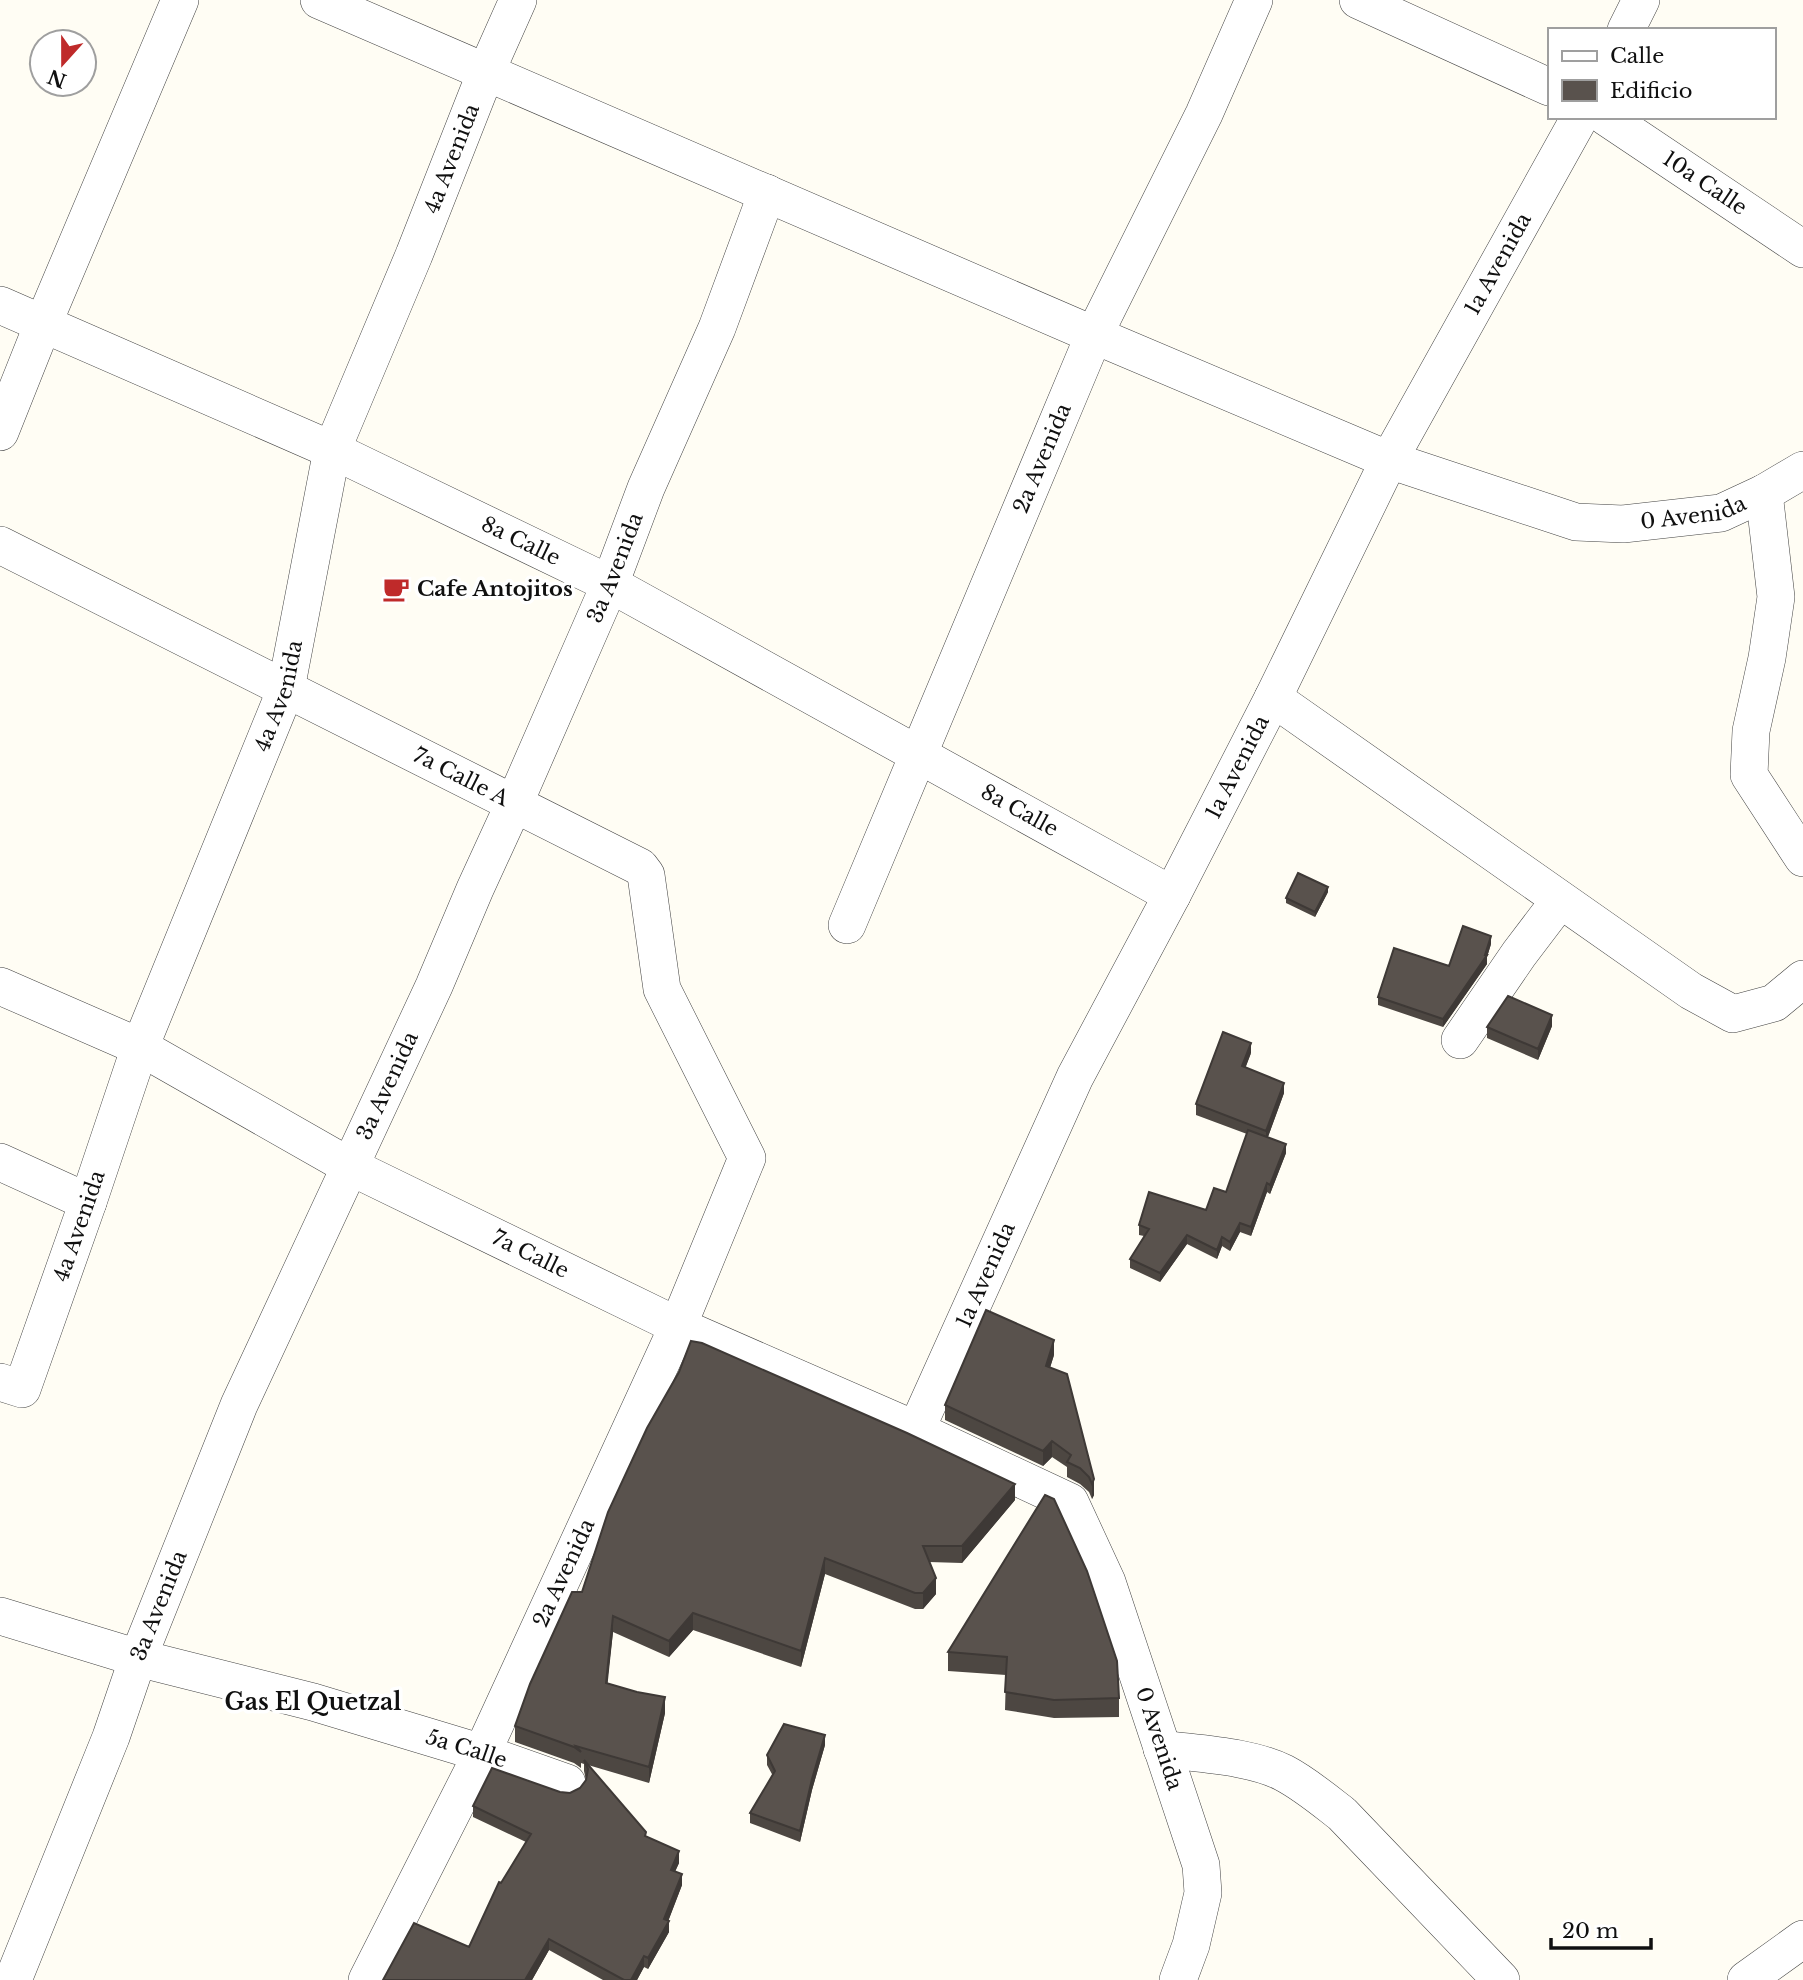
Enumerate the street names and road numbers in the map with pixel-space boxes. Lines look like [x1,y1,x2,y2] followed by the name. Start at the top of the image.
[419,100,485,217] street label: 4a Avenida
[1658,146,1752,221] street label: 10a Calle
[1459,208,1537,320] street label: 1a Avenida
[1008,399,1077,517] street label: 2a Avenida
[1639,490,1751,535] street label: 0 Avenida
[582,509,649,627] street label: 3a Avenida
[477,511,565,571] street label: 8a Calle
[249,638,308,755] street label: 4a Avenida
[1200,711,1275,823] street label: 1a Avenida
[409,742,514,812] street label: 7a Calle A
[976,779,1063,842] street label: 8a Calle
[351,1027,424,1144] street label: 3a Avenida
[48,1167,111,1285] street label: 4a Avenida
[951,1218,1021,1332] street label: 1a Avenida
[488,1225,573,1284] street label: 7a Calle
[528,1514,601,1631] street label: 2a Avenida
[125,1546,193,1664] street label: 3a Avenida
[1130,1684,1188,1794] street label: 0 Avenida
[423,1724,510,1774] street label: 5a Calle

